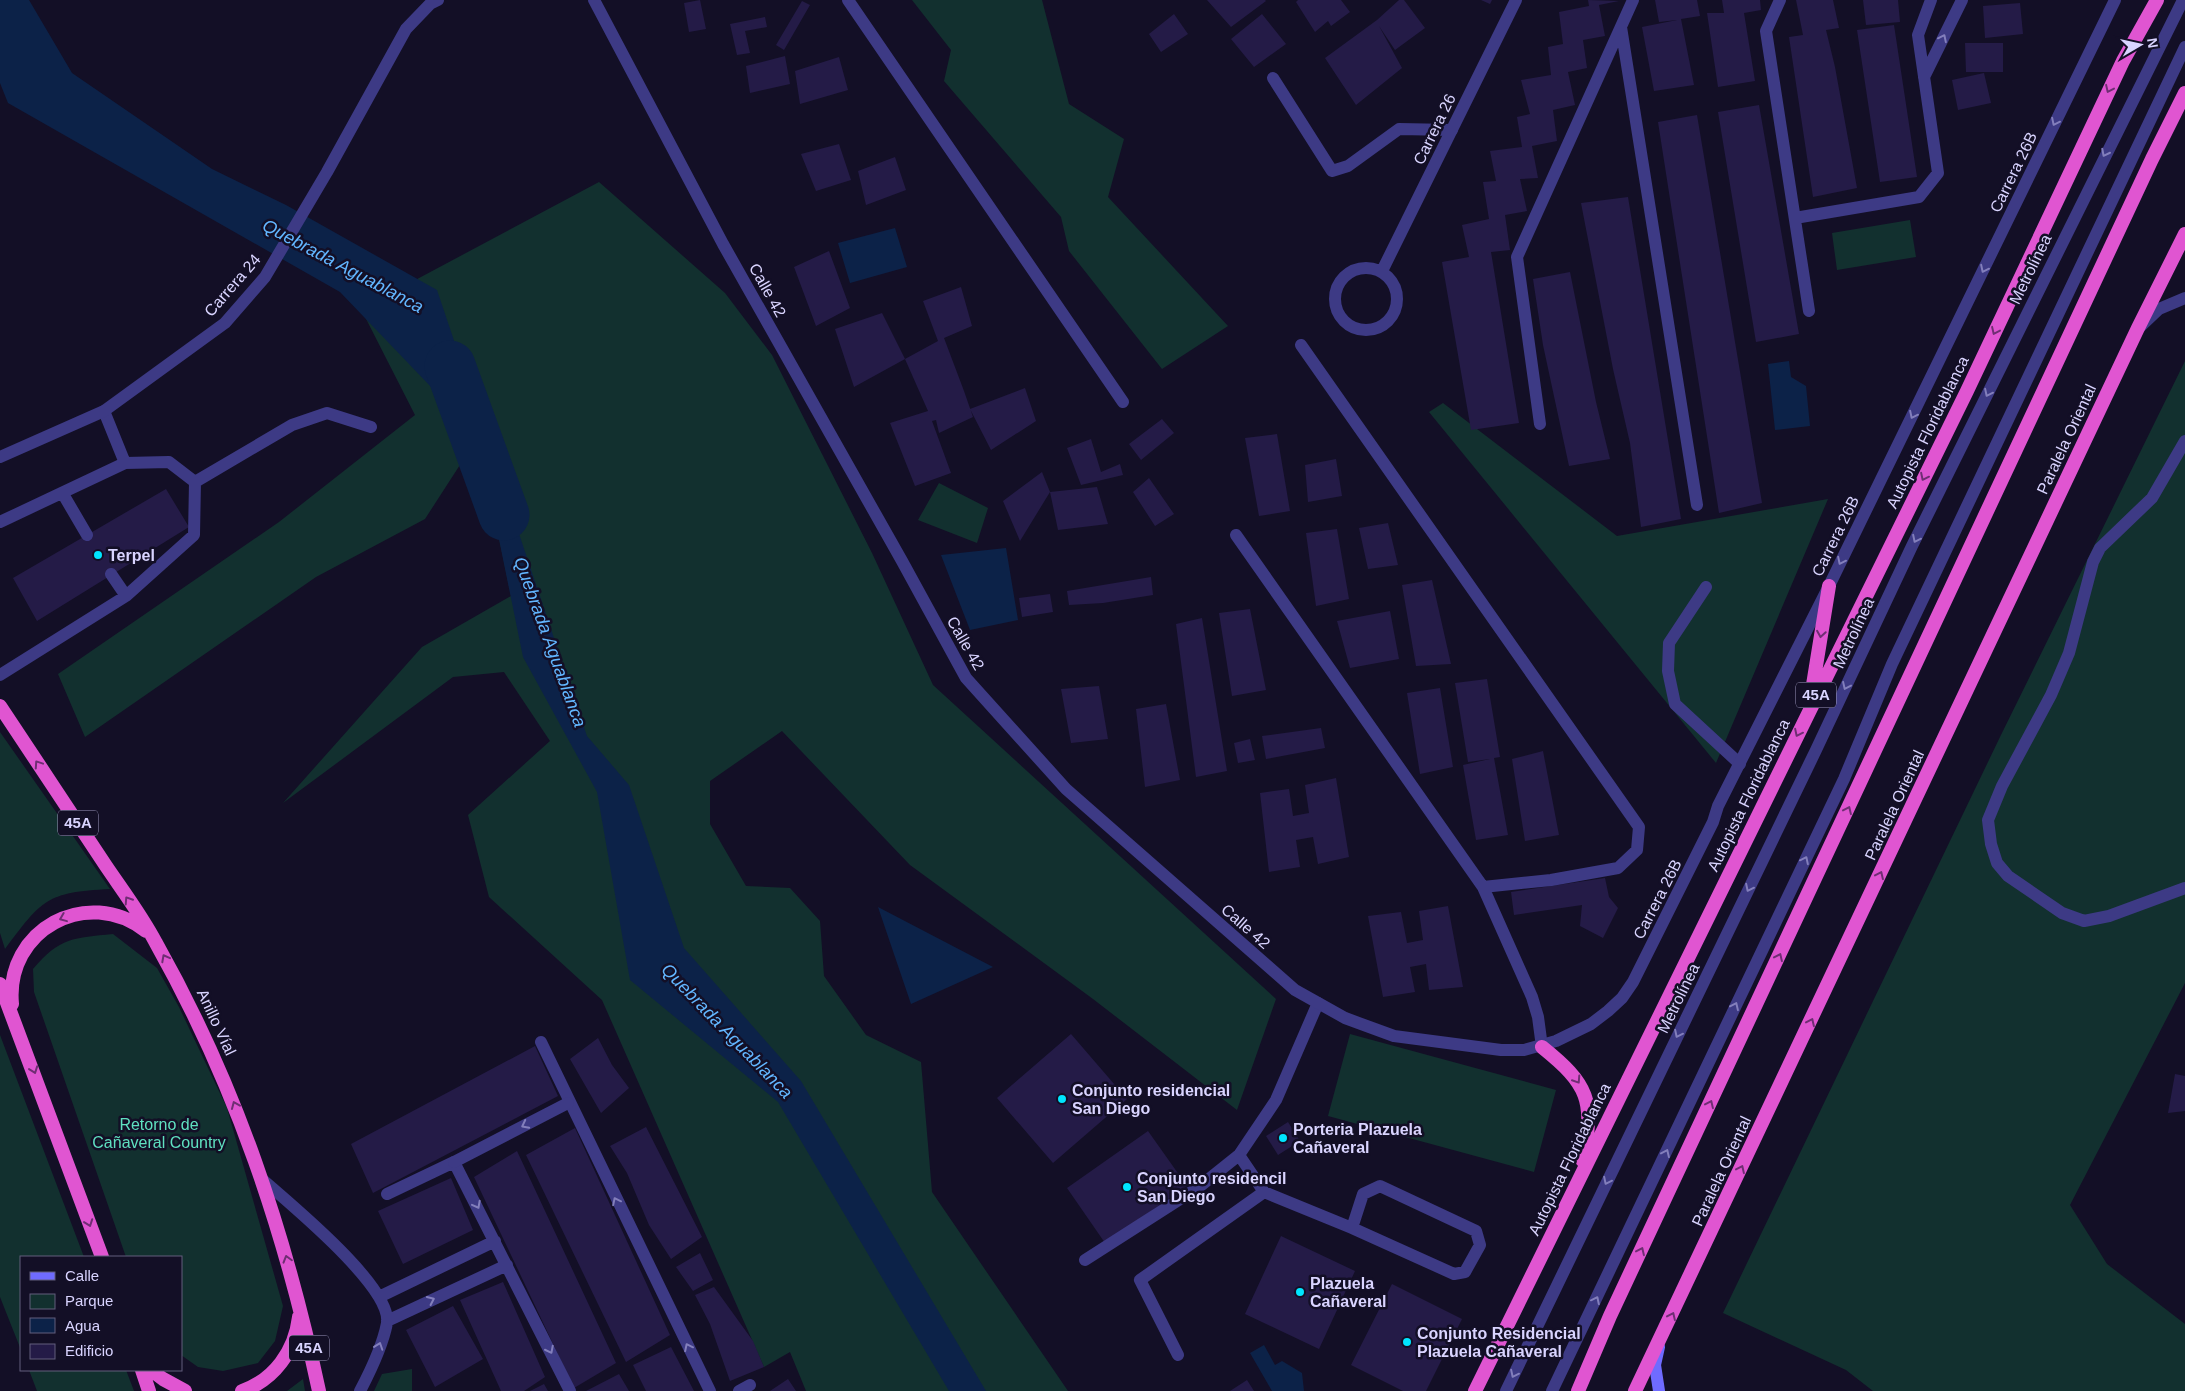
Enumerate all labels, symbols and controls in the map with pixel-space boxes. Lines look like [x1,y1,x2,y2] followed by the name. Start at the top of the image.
[2115,20,2165,70] north arrow
[1937,34,1947,43] one-way arrow
[2144,37,2162,49] text: N
[2105,84,2116,93] one-way arrow
[1410,91,1459,167] street label: Carrera 26
[2051,117,2061,126] one-way arrow
[1987,129,2040,215] street label: Carrera 26B
[2101,148,2111,157] one-way arrow
[259,215,427,317] water label: Quebrada Aguablanca
[2006,231,2055,307] street label: Metrolínea
[201,251,264,320] street label: Carrera 24
[746,260,789,320] street label: Calle 42
[1980,263,1990,272] one-way arrow
[1991,326,2001,335] one-way arrow
[1883,353,1972,511] street label: Autopista Floridablanca
[2034,382,2099,497] street label: Paralela Oriental
[1983,388,1994,397] one-way arrow
[1909,409,1919,418] one-way arrow
[1920,472,1930,481] one-way arrow
[1809,493,1862,579] street label: Carrera 26B
[1912,534,1922,543] one-way arrow
[108,547,155,564] place label: Terpel
[92,549,104,561] marker: Terpel
[510,554,590,730] water label: Quebrada Aguablanca
[1837,556,1848,565] one-way arrow
[1830,595,1877,671] street label: Metrolínea
[944,614,988,673] street label: Calle 42
[1816,630,1826,639] one-way arrow
[1842,681,1853,690] one-way arrow
[1796,682,1836,708] road number: 45A
[1704,716,1793,874] street label: Autopista Floridablanca
[1794,728,1804,737] one-way arrow
[1862,748,1927,863] street label: Paralela Oriental
[35,761,45,770] one-way arrow
[1842,806,1852,815] one-way arrow
[58,810,98,836] road number: 45A
[1799,856,1810,865] one-way arrow
[1630,857,1685,942] street label: Carrera 26B
[1874,871,1884,880] one-way arrow
[1745,883,1755,892] one-way arrow
[125,896,134,905] one-way arrow
[1218,901,1273,952] street label: Calle 42
[59,912,68,923] one-way arrow
[1773,953,1783,962] one-way arrow
[161,955,171,964] one-way arrow
[657,959,797,1103] water label: Quebrada Aguablanca
[1654,960,1703,1036] street label: Metrolínea
[194,986,239,1058] street label: Anillo Víal
[1729,1002,1739,1011] one-way arrow
[1804,1018,1815,1027] one-way arrow
[1674,1029,1684,1038] one-way arrow
[28,1065,38,1074] one-way arrow
[1570,1075,1580,1084] one-way arrow
[1525,1080,1614,1238] street label: Autopista Floridablanca
[1072,1082,1230,1117] place label: Conjunto residencial San Diego
[1056,1093,1068,1105] marker: Conjunto residencial San Diego
[1703,1100,1714,1109] one-way arrow
[230,1101,241,1110] one-way arrow
[1689,1114,1754,1229] street label: Paralela Oriental
[92,1116,226,1151] park label: Retorno de Cañaveral Country
[521,1119,530,1129] one-way arrow
[1293,1121,1422,1156] place label: Porteria Plazuela Cañaveral
[1277,1132,1289,1144] marker: Porteria Plazuela Cañaveral
[1660,1150,1670,1159] one-way arrow
[1735,1165,1746,1174] one-way arrow
[1137,1170,1286,1205] place label: Conjunto residencil San Diego
[1603,1175,1613,1184] one-way arrow
[1121,1181,1133,1193] marker: Conjunto residencil San Diego
[613,1198,623,1207] one-way arrow
[471,1200,481,1209] one-way arrow
[83,1218,93,1226] one-way arrow
[1634,1247,1645,1256] one-way arrow
[283,1255,293,1263] one-way arrow
[20,1256,182,1371] legend
[65,1267,99,1284] text: Calle
[1310,1275,1387,1310] place label: Plazuela Cañaveral
[1294,1286,1306,1298] marker: Plazuela Cañaveral
[65,1292,113,1309] text: Parque
[426,1296,435,1307] one-way arrow
[1590,1296,1600,1305] one-way arrow
[1666,1312,1676,1321] one-way arrow
[65,1317,101,1334] text: Agua
[1417,1325,1581,1360] place label: Conjunto Residencial Plazuela Cañaveral
[289,1336,329,1360] road number: 45A
[1401,1336,1413,1348] marker: Conjunto Residencial Plazuela Cañaveral
[65,1342,113,1359] text: Edificio
[373,1342,383,1351] one-way arrow
[684,1343,694,1352] one-way arrow
[544,1345,554,1354] one-way arrow
[1509,1369,1520,1378] one-way arrow

